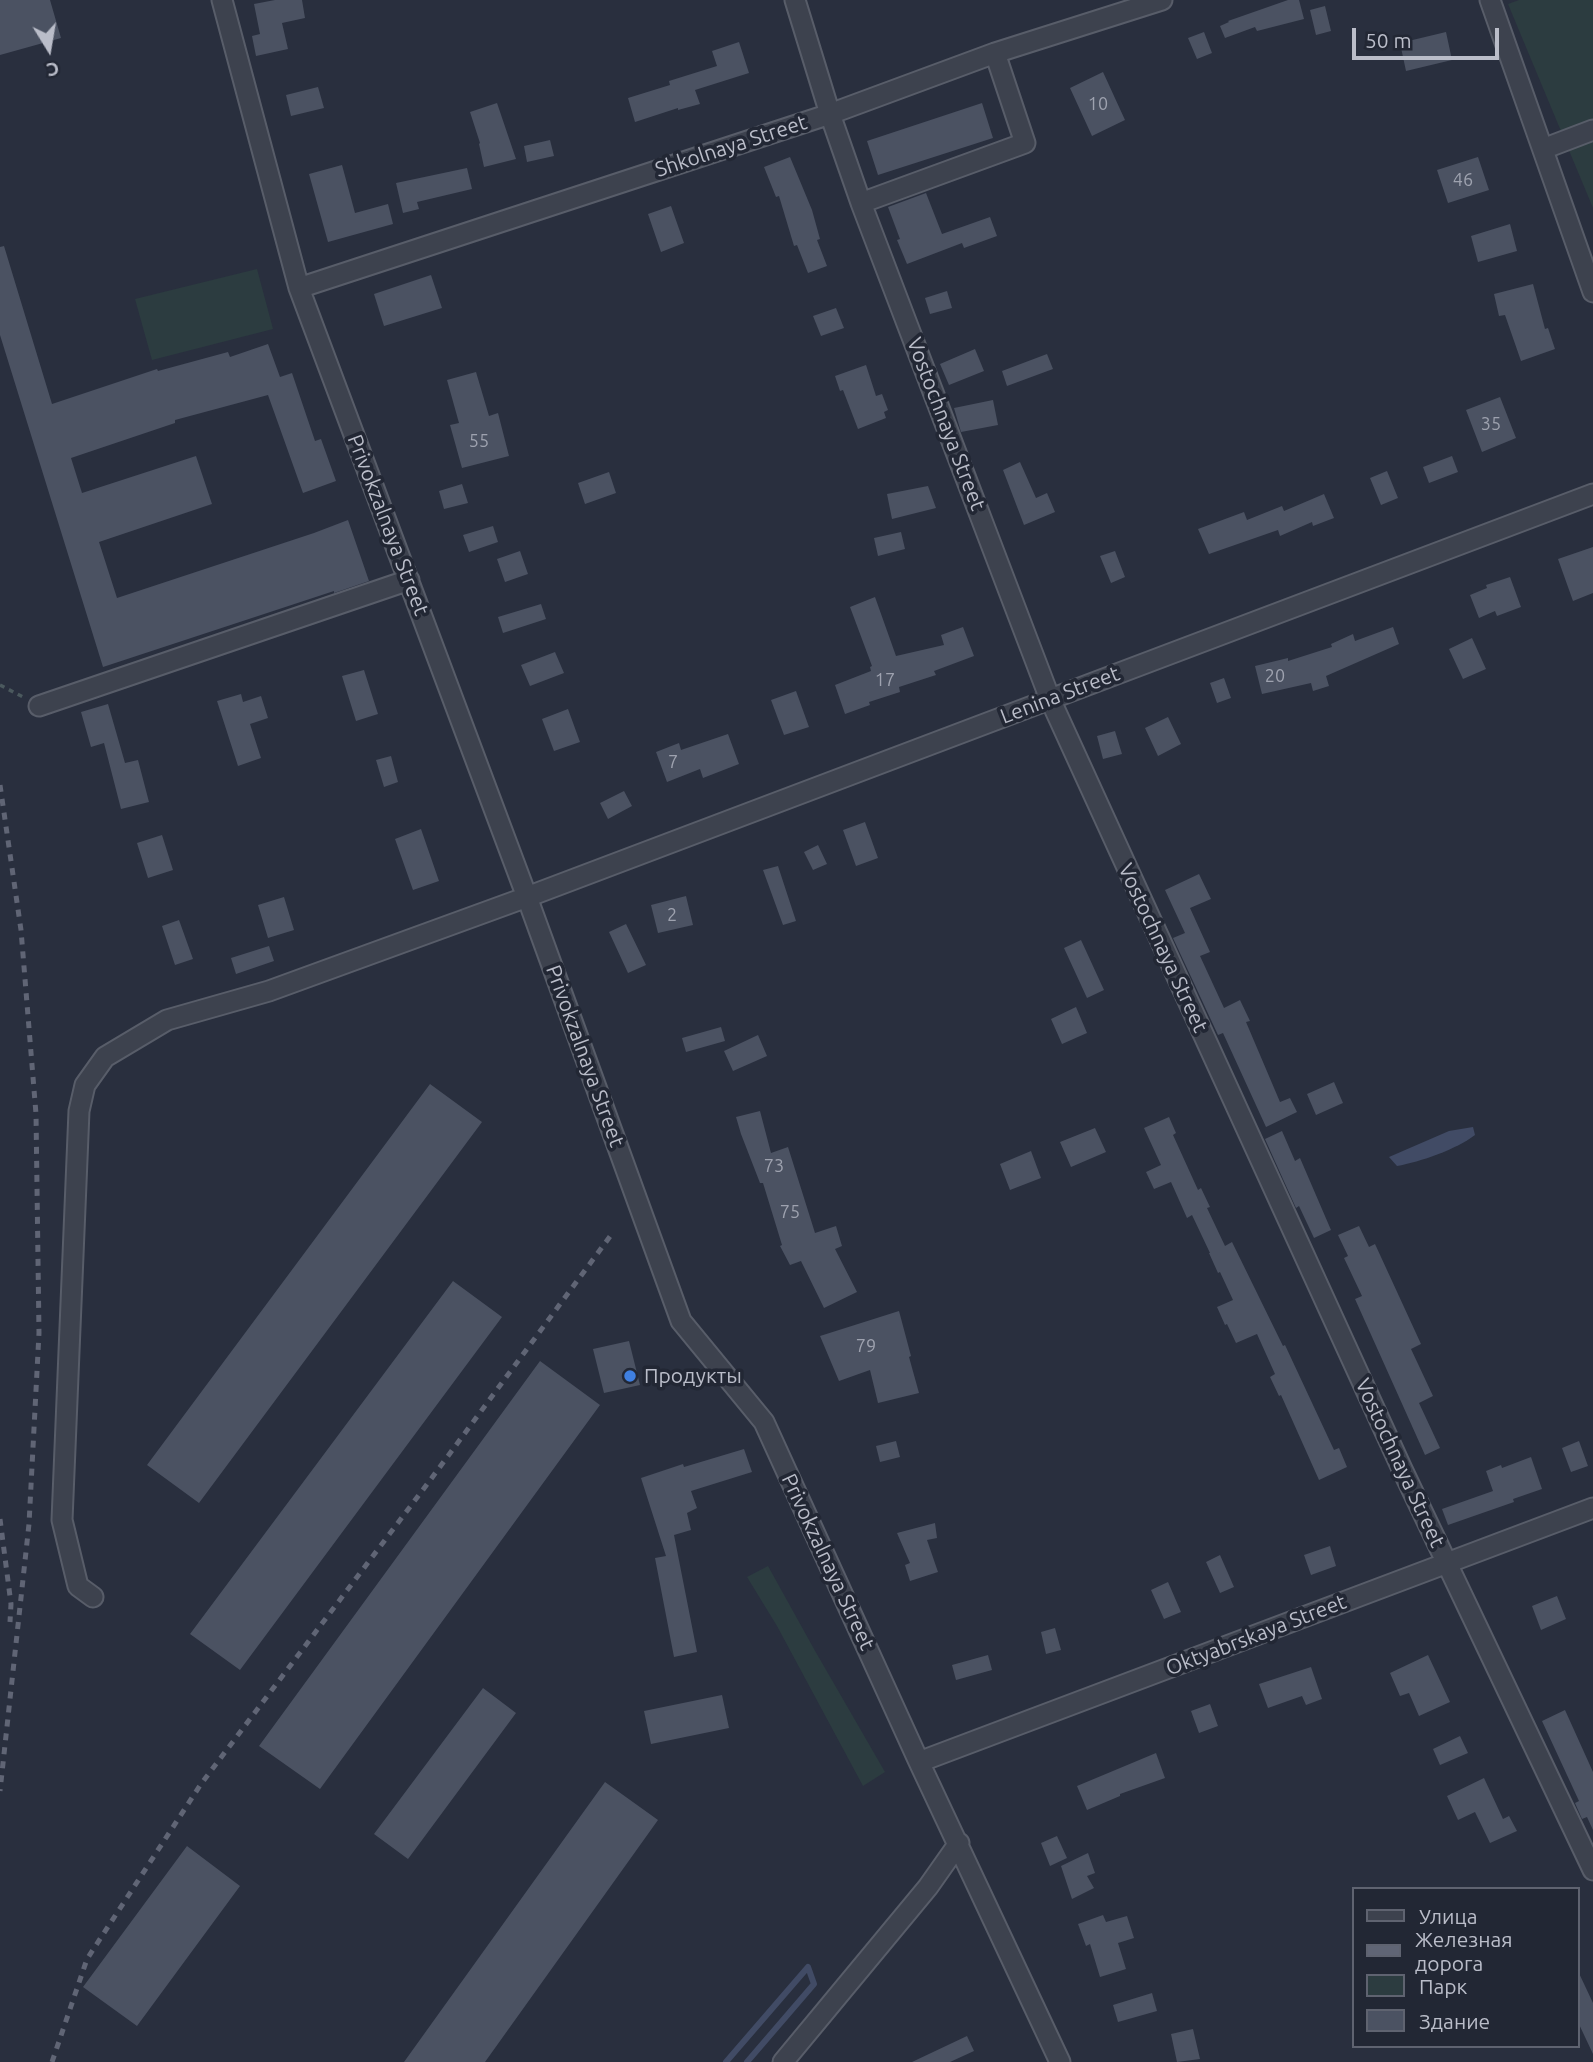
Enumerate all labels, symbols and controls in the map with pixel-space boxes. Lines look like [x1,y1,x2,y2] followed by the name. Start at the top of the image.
[14,14,84,84] north arrow
[1355,14,1502,58] scale bar
[1365,28,1412,52] text: 50 m
[45,58,61,82] text: С
[1088,93,1108,115] house number: 10
[652,110,810,182] street label: Shkolnaya Street
[1453,169,1473,191] house number: 46
[901,334,991,514] street label: Vostochnaya Street
[1481,413,1501,435] house number: 35
[469,430,489,452] house number: 55
[342,431,434,619] street label: Privokzalnaya Street
[997,661,1123,729] street label: Lenina Street
[1265,665,1285,687] house number: 20
[875,669,895,691] house number: 17
[668,751,678,773] house number: 7
[1113,860,1213,1036] street label: Vostochnaya Street
[667,904,677,926] house number: 2
[540,962,630,1150] street label: Privokzalnaya Street
[764,1155,784,1177] house number: 73
[780,1201,800,1223] house number: 75
[856,1335,876,1357] house number: 79
[644,1363,742,1389] place label: Продукты
[622,1368,638,1384] marker: Продукты
[1350,1375,1450,1551] street label: Vostochnaya Street
[776,1470,880,1654] street label: Privokzalnaya Street
[1162,1589,1350,1681] street label: Oktyabrskaya Street
[1352,1887,1579,2048] legend
[1419,1904,1477,1928] text: Улица
[1415,1927,1513,1975] text: Железная дорога
[1419,1974,1467,1998] text: Парк
[1419,2009,1490,2033] text: Здание

